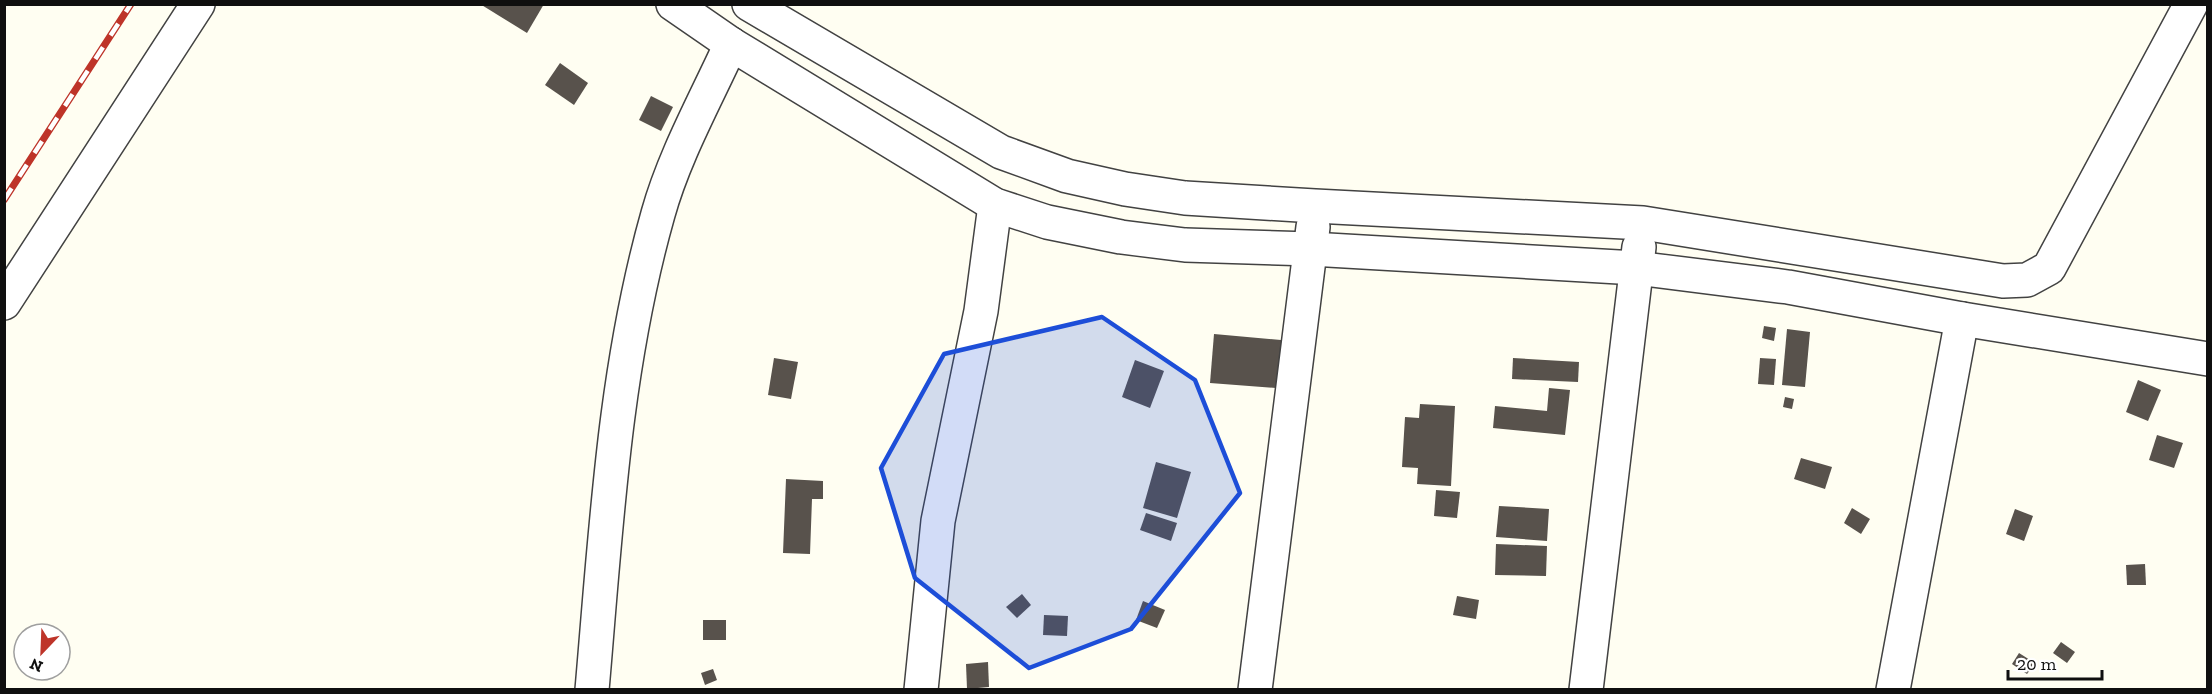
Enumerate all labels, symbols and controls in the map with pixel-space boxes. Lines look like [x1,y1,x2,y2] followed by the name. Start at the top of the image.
[12,622,72,682] north arrow
[2008,643,2102,681] scale bar
[2017,653,2057,675] text: 20 m
[27,654,46,676] text: N

